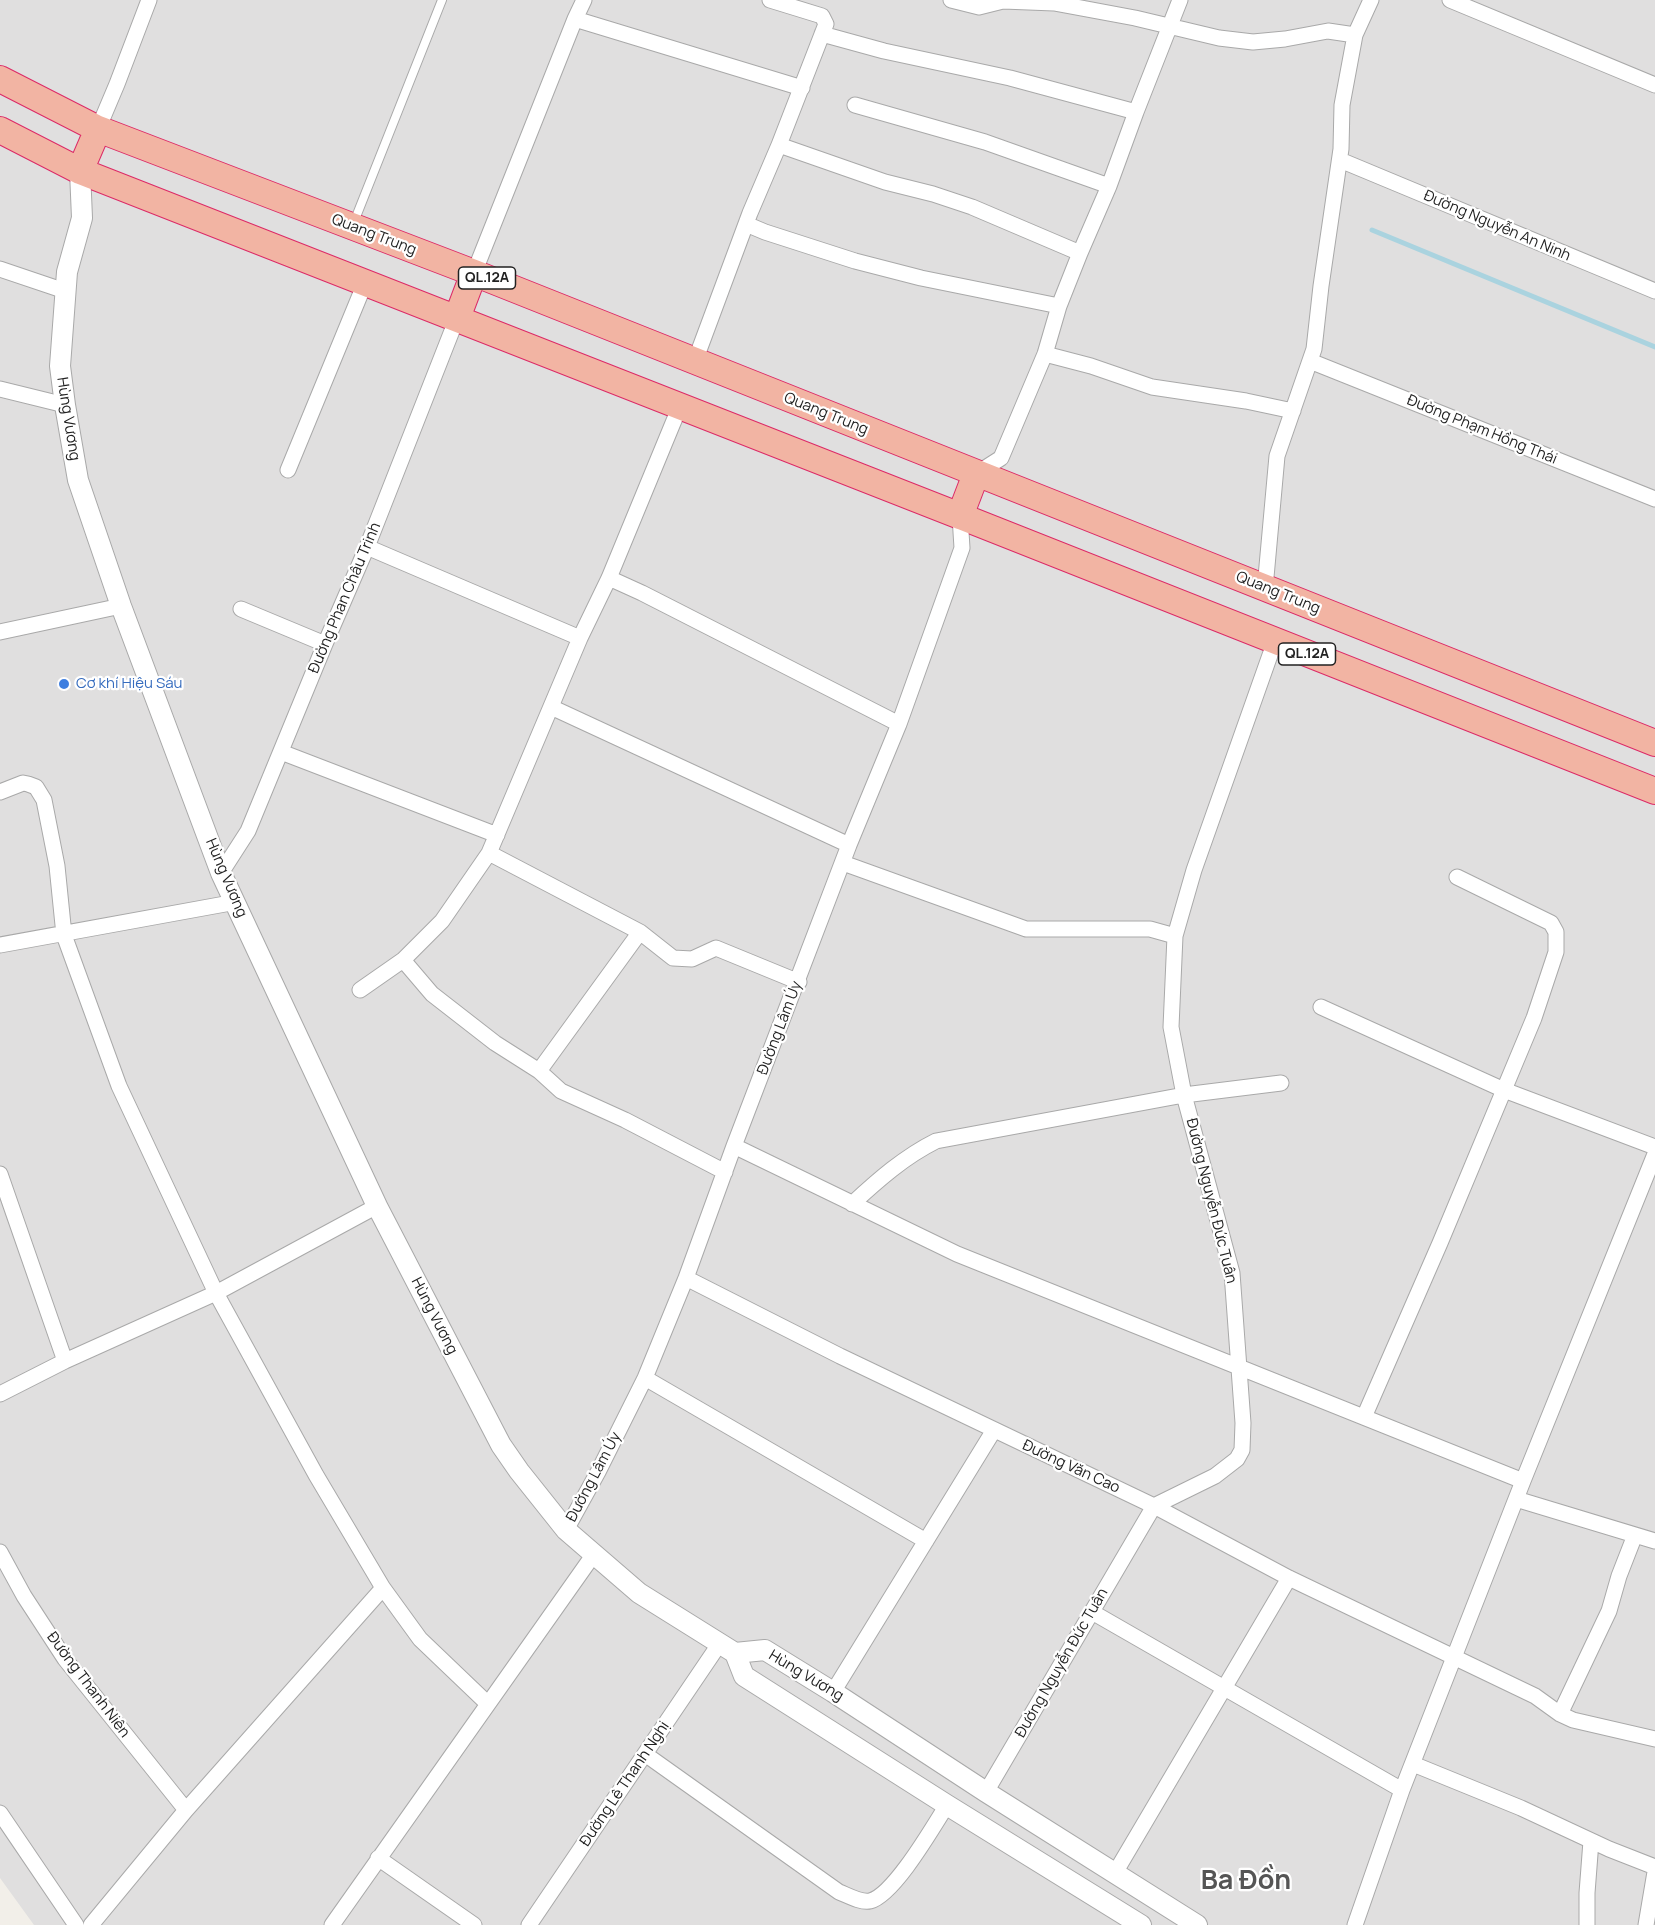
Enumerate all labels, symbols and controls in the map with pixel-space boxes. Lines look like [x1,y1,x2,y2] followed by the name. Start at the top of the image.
[1421,187,1573,265] street label: Đường Nguyễn An Ninh
[329,211,419,259] street label: Quang Trung
[458,267,516,289] road number: QL.12A
[53,376,83,462] street label: Hùng Vương
[781,389,871,439] street label: Quang Trung
[1404,392,1560,468] street label: Đường Phạm Hồng Thái
[305,520,385,676] street label: Đường Phan Châu Trinh
[1233,568,1323,618] street label: Quang Trung
[1278,643,1336,665] road number: QL.12A
[76,675,182,693] place label: Cơ khí Hiệu Sáu
[57,677,71,691] marker: Cơ khí Hiệu Sáu
[201,836,251,920] street label: Hùng Vương
[754,979,806,1077] street label: Đường Lâm Úy
[1182,1117,1240,1285] street label: Đường Nguyễn Đức Tuân
[407,1274,461,1358] street label: Hùng Vương
[563,1429,625,1525] street label: Đường Lâm Úy
[1019,1437,1123,1497] street label: Đường Văn Cao
[1012,1585,1112,1741] street label: Đường Nguyễn Đức Tuân
[43,1629,133,1741] street label: Đường Thanh Niên
[765,1647,847,1705] street label: Hùng Vương
[576,1718,674,1850] street label: Đường Lê Thanh Nghị
[1201,1865,1291,1897] district label: Ba Đồn

